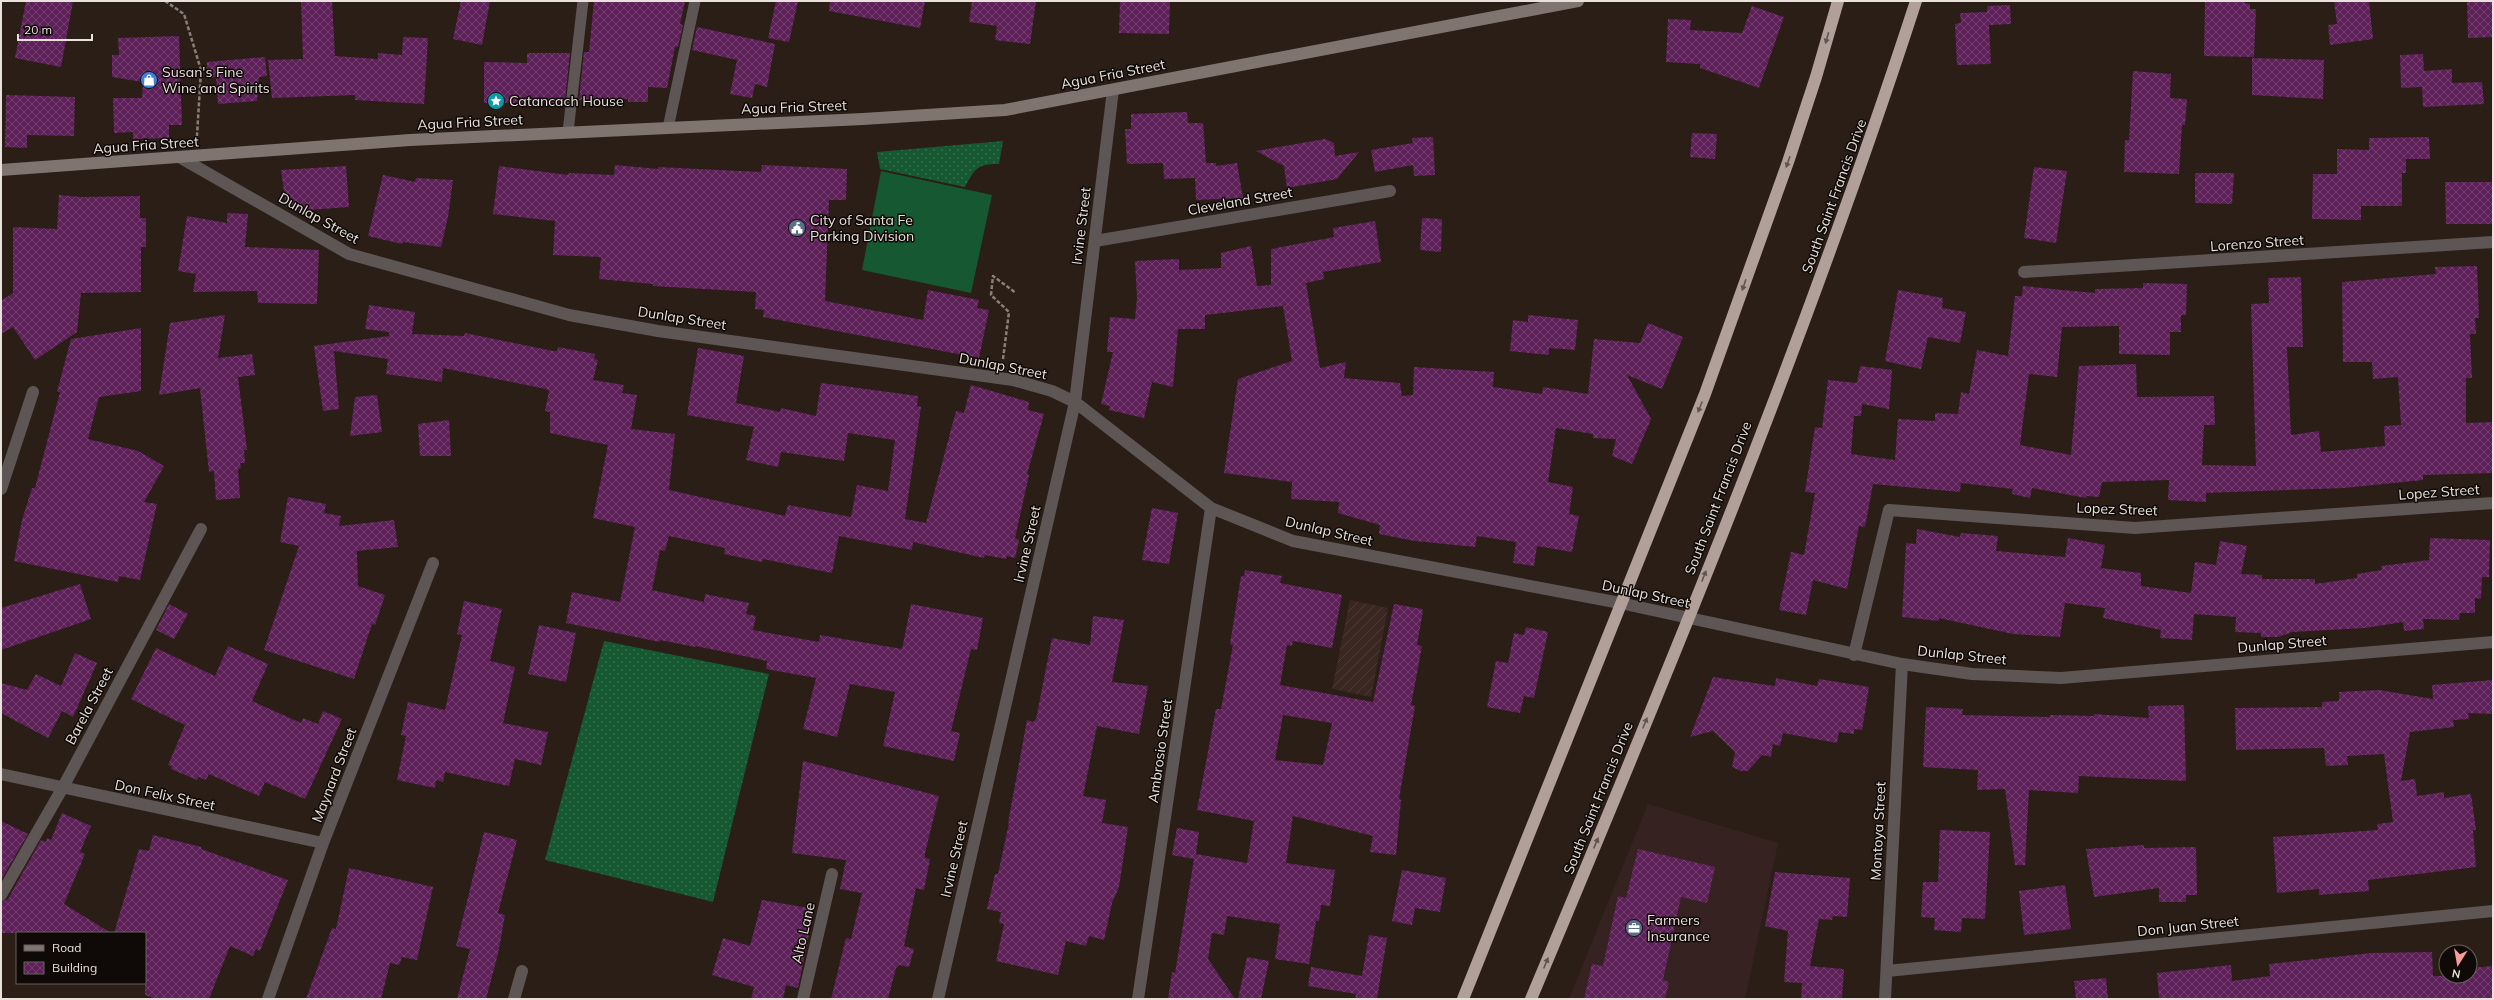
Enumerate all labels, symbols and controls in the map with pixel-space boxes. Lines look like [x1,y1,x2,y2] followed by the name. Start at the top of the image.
[18,16,92,42] scale bar
[24,22,52,37] text: 20 m
[1824,33,1830,45] one-way arrow
[1059,55,1167,93] street label: Agua Fria Street
[162,63,270,97] place label: Susan's Fine Wine and Spirits
[139,70,159,90] shop icon: Susan's Fine Wine and Spirits
[486,91,506,111] place icon: Catancach House
[509,92,624,110] place label: Catancach House
[741,96,847,118] street label: Agua Fria Street
[417,110,523,134] street label: Agua Fria Street
[1798,116,1870,276] street label: South Saint Francis Drive
[93,132,199,158] street label: Agua Fria Street
[1784,157,1790,169] one-way arrow
[1186,183,1294,219] street label: Cleveland Street
[1067,186,1095,266] street label: Irvine Street
[276,188,362,248] street label: Dunlap Street
[810,211,914,245] place label: City of Santa Fe Parking Division
[787,218,807,238] public building icon: City of Santa Fe Parking Division
[2210,231,2305,255] street label: Lorenzo Street
[1740,279,1746,291] one-way arrow
[637,302,728,334] street label: Dunlap Street
[957,349,1049,383] street label: Dunlap Street
[1696,401,1702,413] one-way arrow
[1680,419,1756,577] street label: South Saint Francis Drive
[2398,480,2480,504] street label: Lopez Street
[2076,499,2158,519] street label: Lopez Street
[1009,504,1045,584] street label: Irvine Street
[1283,512,1375,550] street label: Dunlap Street
[1701,570,1707,582] one-way arrow
[1600,576,1692,612] street label: Dunlap Street
[2237,631,2327,657] street label: Dunlap Street
[1917,641,2007,669] street label: Dunlap Street
[61,664,117,748] street label: Barela Street
[1144,698,1176,804] street label: Ambrosio Street
[1642,717,1648,728] one-way arrow
[1559,719,1637,877] street label: South Saint Francis Drive
[308,725,360,825] street label: Maynard Street
[113,776,217,814] street label: Don Felix Street
[1866,781,1890,881] street label: Montoya Street
[936,819,972,899] street label: Irvine Street
[1593,838,1599,849] one-way arrow
[787,901,819,965] street label: Alto Lane
[1647,911,1710,945] place label: Farmers Insurance
[2136,912,2240,940] street label: Don Juan Street
[1624,918,1644,938] office icon: Farmers Insurance
[16,932,146,984] legend
[52,940,81,955] text: Road
[2438,944,2478,984] north arrow
[1543,957,1549,969] one-way arrow
[52,960,97,975] text: Building
[2451,966,2462,981] text: N

